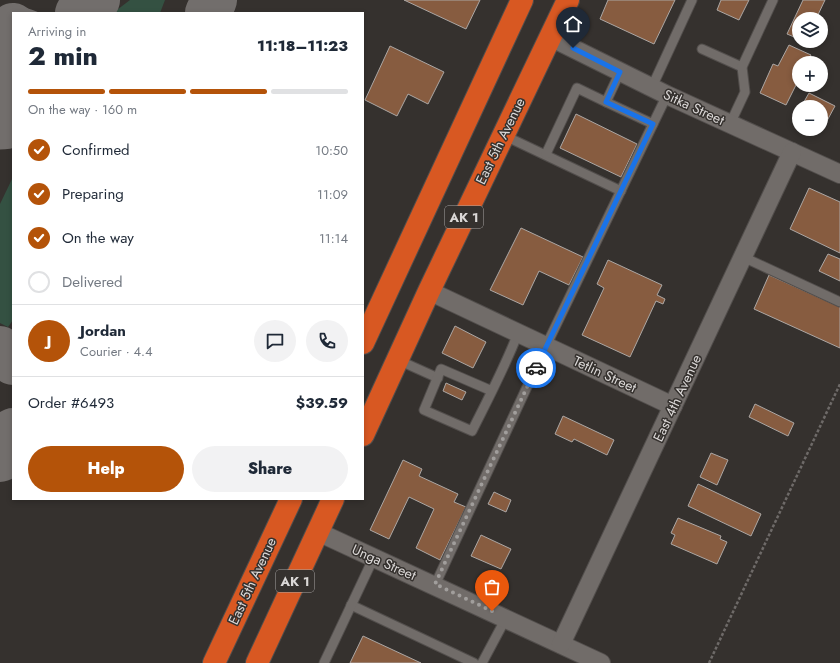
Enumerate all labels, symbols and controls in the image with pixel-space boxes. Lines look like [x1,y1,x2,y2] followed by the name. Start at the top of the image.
[556,7.0,590,48] pin
[792,12,828,136] map controls
[792,12,828,48] button: layers
[562,13,584,35] icon: home
[28,22,86,41] text: Arriving in
[257,35,348,57] text: 11:18–11:23
[28,37,98,75] text: 2 min
[792,56,828,92] button: +
[660,84,728,130] street label: Sitka Street
[470,94,530,188] street label: East 5th Avenue
[28,100,137,119] text: On the way · 160 m
[792,100,828,136] button: −
[28,139,50,161] icon: check
[62,139,130,161] text: Confirmed
[315,141,348,160] text: 10:50
[28,183,50,205] icon: check
[62,183,124,205] text: Preparing
[317,185,348,204] text: 11:09
[445,206,483,228] road number: AK 1
[28,227,50,249] icon: check
[62,227,134,249] text: On the way
[319,229,348,248] text: 11:14
[62,271,123,293] text: Delivered
[80,320,126,342] text: Jordan
[254,320,296,362] button: chat
[306,320,348,362] button: phone
[47,330,51,352] text: J
[80,342,153,361] text: Courier · 4.4
[516,348,556,388] courier
[570,351,640,398] street label: Tetlin Street
[648,351,706,445] street label: East 4th Avenue
[525,357,547,379] icon: car
[28,392,114,414] text: Order #6493
[296,392,348,414] text: $39.59
[28,446,184,492] button: Help
[192,446,348,492] button: Share
[223,534,281,628] street label: East 5th Avenue
[349,539,420,585] street label: Unga Street
[276,570,314,592] road number: AK 1
[475,570,509,611] pin
[481,576,503,598] icon: bag

